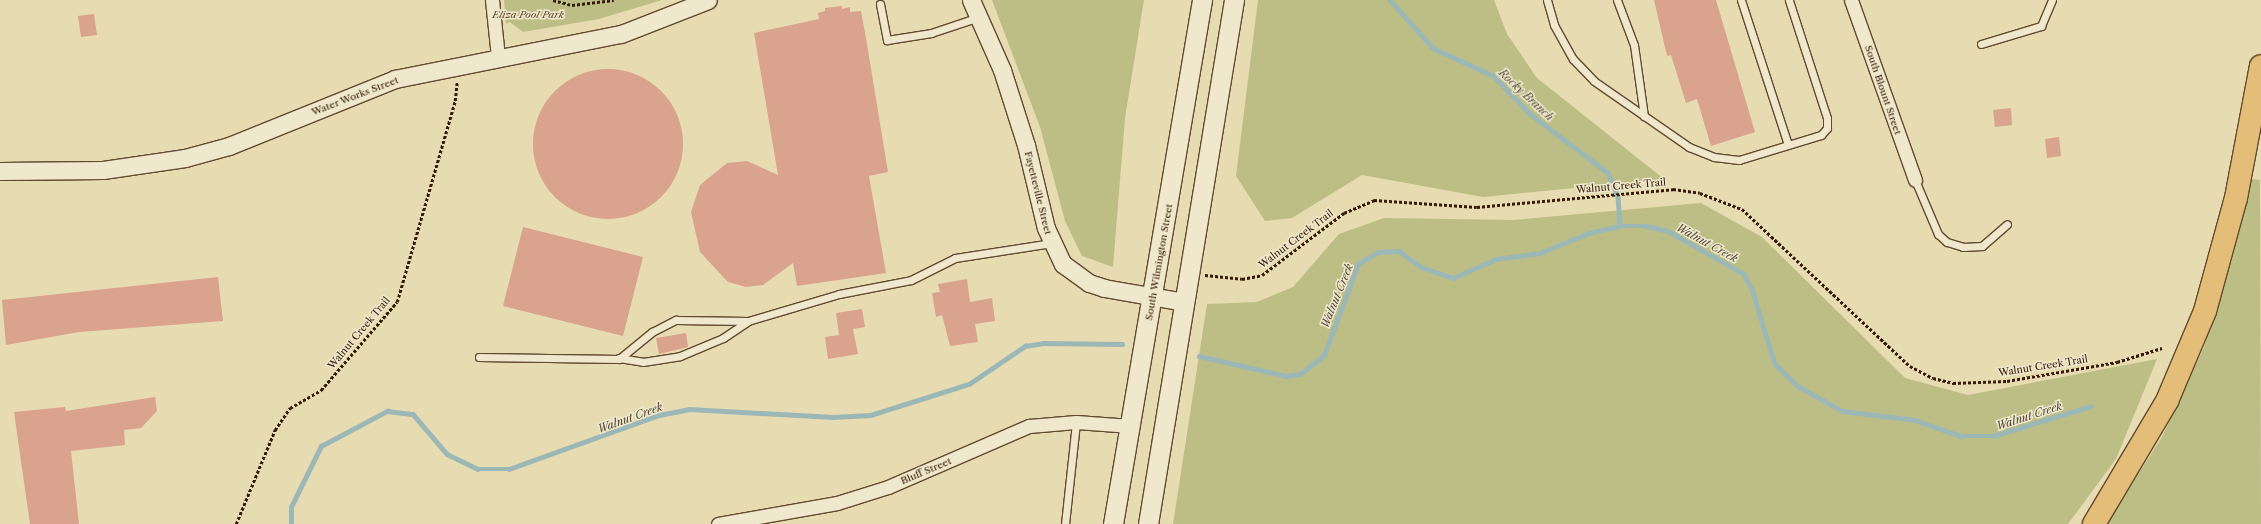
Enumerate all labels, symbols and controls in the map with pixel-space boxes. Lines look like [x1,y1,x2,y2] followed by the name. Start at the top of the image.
[492,9,564,21] park label: Eliza Pool Park
[1862,44,1904,136] street label: South Blount Street
[1496,66,1556,124] water label: Rocky Branch
[309,74,401,118] street label: Water Works Street
[1022,150,1054,236] street label: Fayetteville Street
[1575,176,1667,196] street label: Walnut Creek Trail
[1143,203,1175,321] street label: South Wilmington Street
[1256,207,1336,271] street label: Walnut Creek Trail
[1674,221,1740,265] water label: Walnut Creek
[1318,262,1356,330] water label: Walnut Creek
[325,294,393,372] street label: Walnut Creek Trail
[1997,353,2089,379] street label: Walnut Creek Trail
[1995,399,2063,433] water label: Walnut Creek
[596,400,664,436] water label: Walnut Creek
[899,455,953,487] street label: Bluff Street

